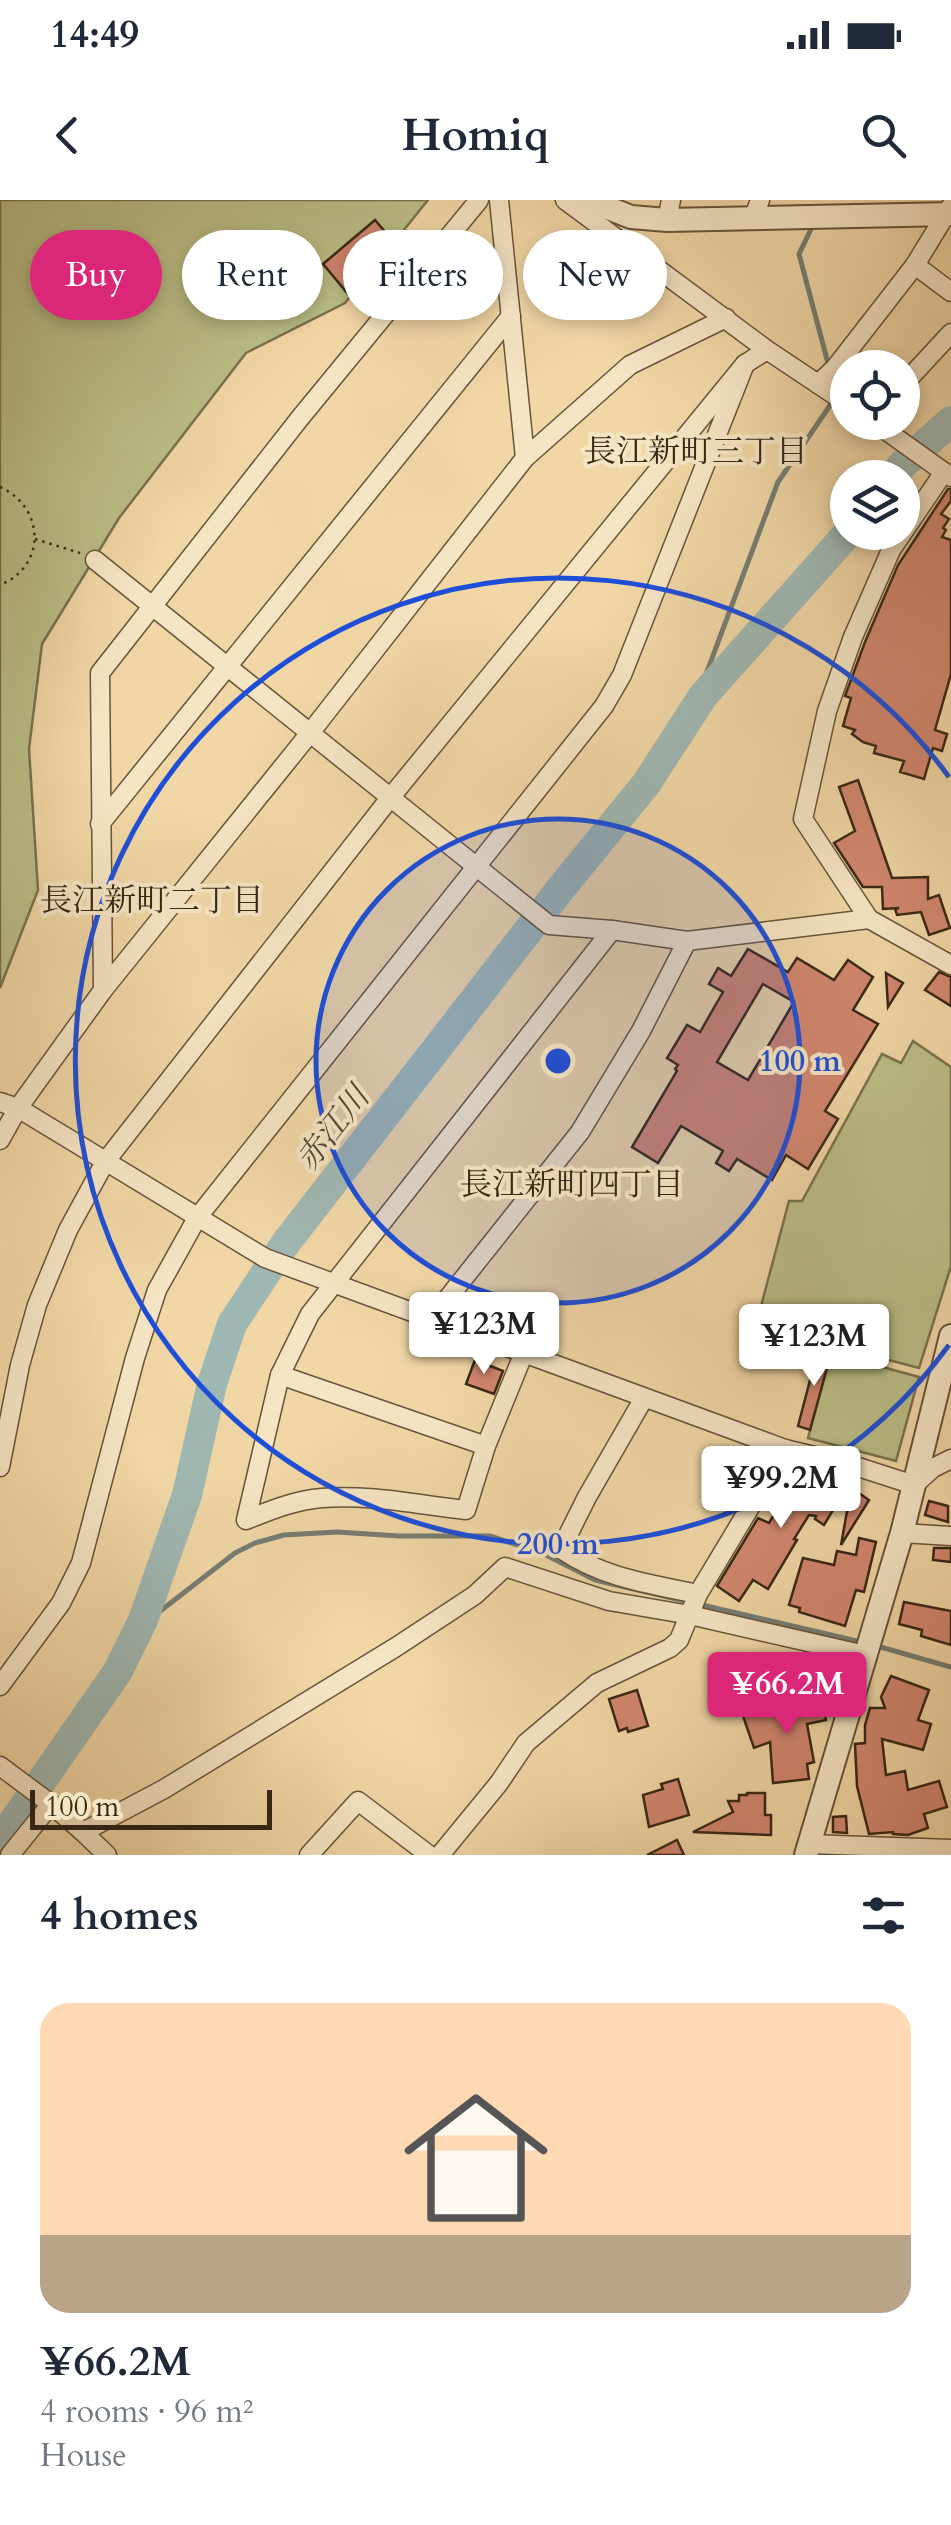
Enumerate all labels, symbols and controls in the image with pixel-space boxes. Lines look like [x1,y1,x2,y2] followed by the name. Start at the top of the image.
[50,9,139,61] text: 14:49
[402,105,549,166] text: Homiq
[40,108,95,163] icon: back
[856,108,911,163] icon: search
[30,230,162,320] chip: Buy
[182,230,323,320] chip: Rent
[343,230,503,320] chip: Filters
[523,230,667,320] chip: New
[830,350,920,550] map controls
[830,350,920,440] button: locate
[584,430,808,474] district label: 長江新町三丁目
[830,460,920,550] button: layers
[40,879,264,923] district label: 長江新町二丁目
[759,1041,841,1082] text: 100 m
[540,1043,576,1079] centre of rings
[286,1075,382,1180] water label: 赤江川
[460,1163,684,1207] district label: 長江新町四丁目
[414,1292,554,1377] pin: ¥123M
[431,1302,537,1346] text: ¥123M
[744,1304,884,1389] pin: ¥123M
[761,1314,867,1358] text: ¥123M
[700,1446,862,1531] pin: ¥99.2M
[723,1456,839,1500] text: ¥99.2M
[517,1524,599,1565] text: 200 m
[706,1652,868,1737] pin: ¥66.2M
[729,1662,845,1706] text: ¥66.2M
[30,1785,272,1830] scale bar
[45,1788,119,1826] text: 100 m
[40,1887,198,1944] text: 4 homes
[856,1888,911,1943] icon: filters
[386,2068,566,2248] icon: home
[40,2333,191,2390] text: ¥66.2M
[40,2390,253,2434] text: 4 rooms · 96 m²
[40,2434,127,2478] text: House

